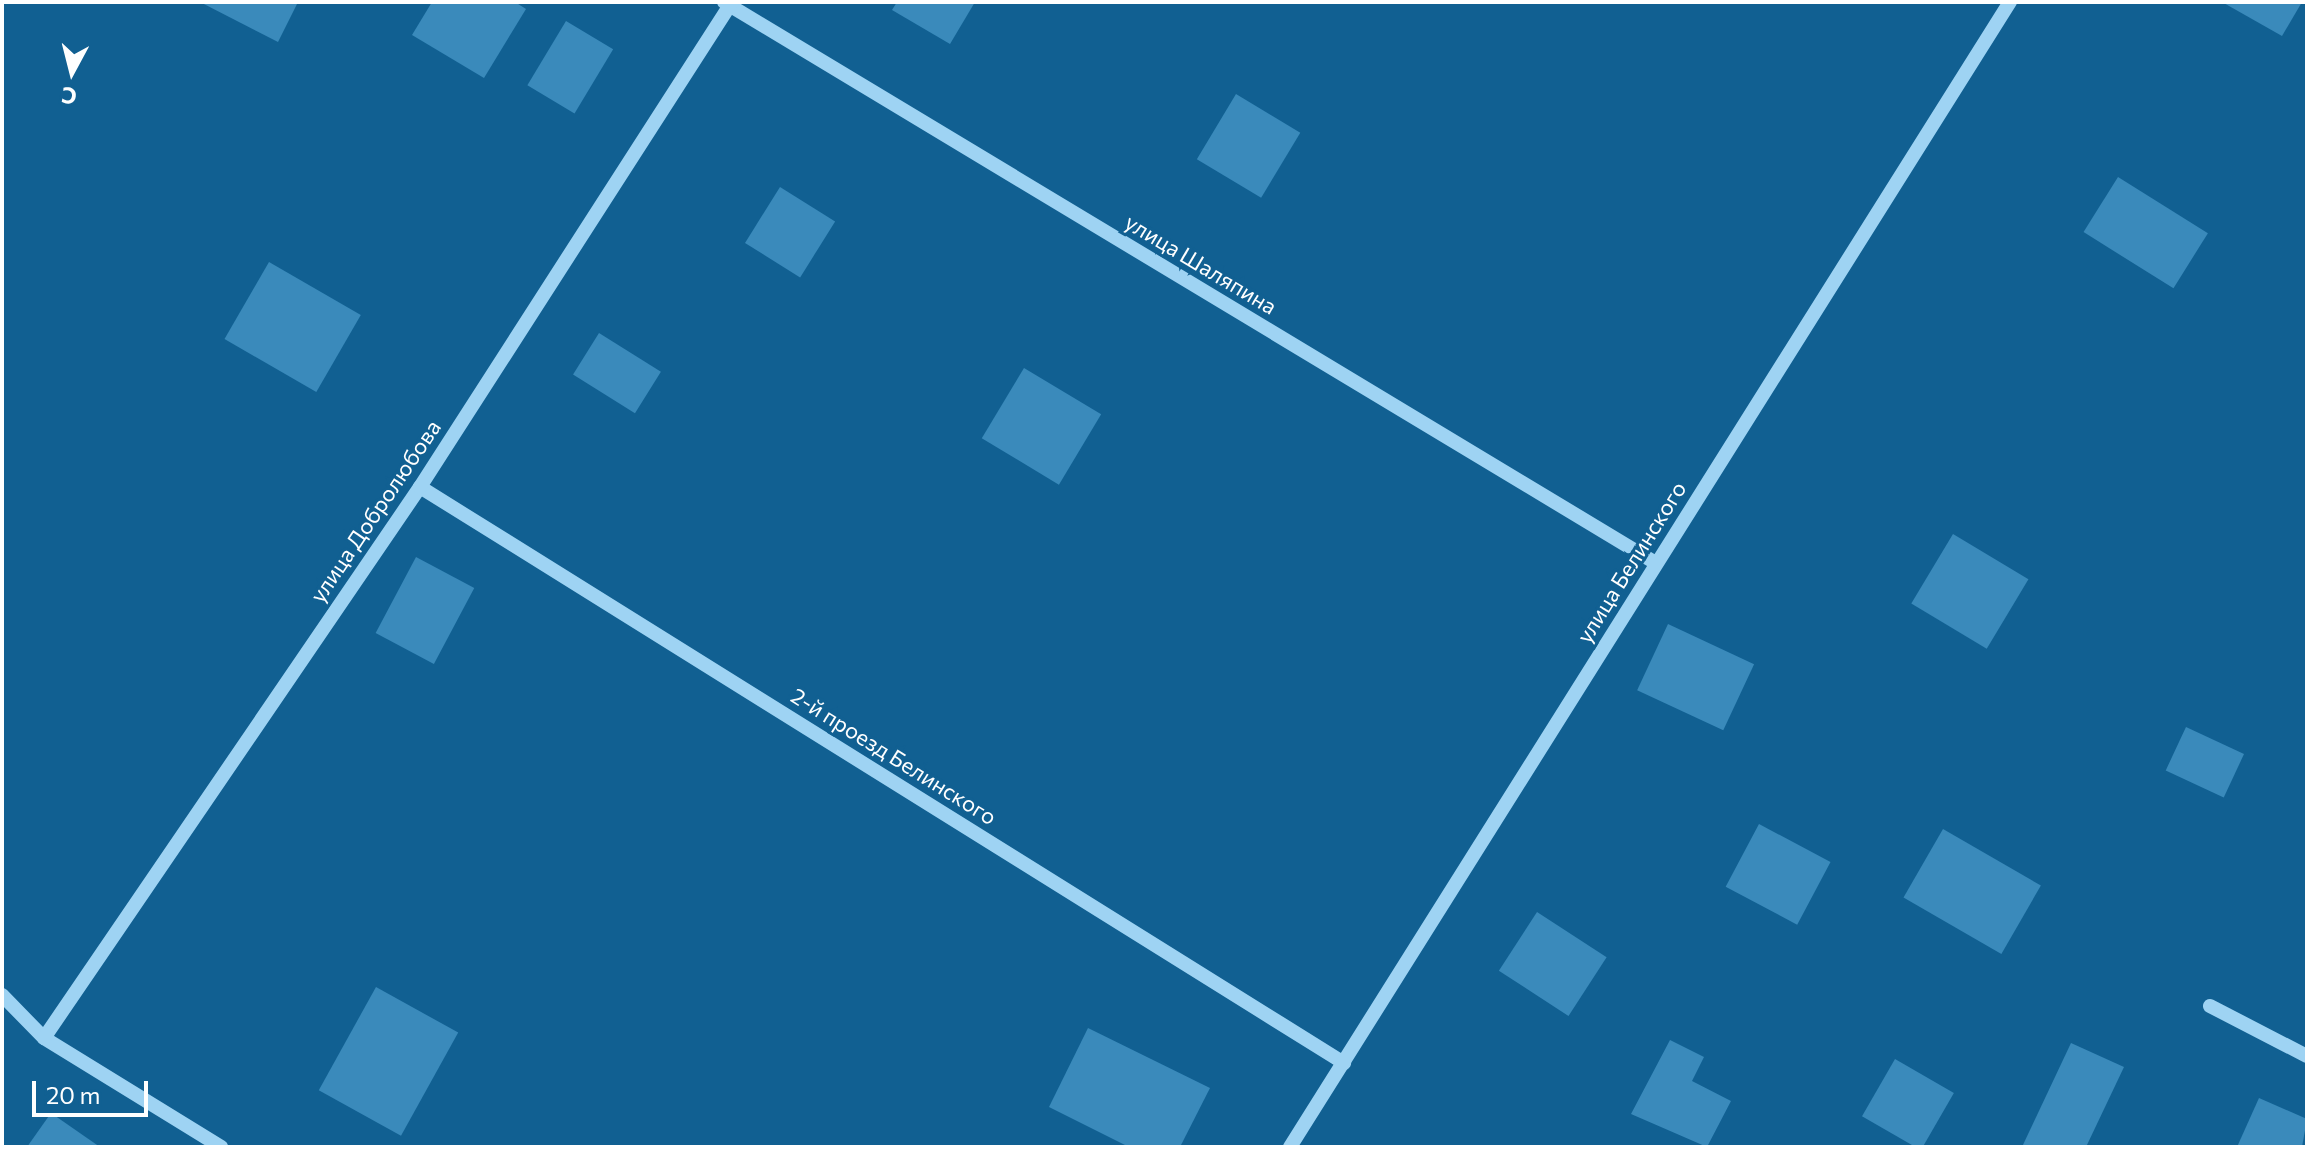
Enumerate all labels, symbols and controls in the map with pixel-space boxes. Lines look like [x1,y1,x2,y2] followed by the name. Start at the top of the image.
[32,32,112,112] north arrow
[60,82,78,111] text: С
[1120,208,1282,320] street label: улица Шаляпина
[304,415,446,607] street label: улица Добролюбова
[1571,476,1691,648] street label: улица Белинского
[786,682,1002,830] street label: 2-й проезд Белинского
[36,1065,152,1115] scale bar
[46,1080,100,1109] text: 20 m

